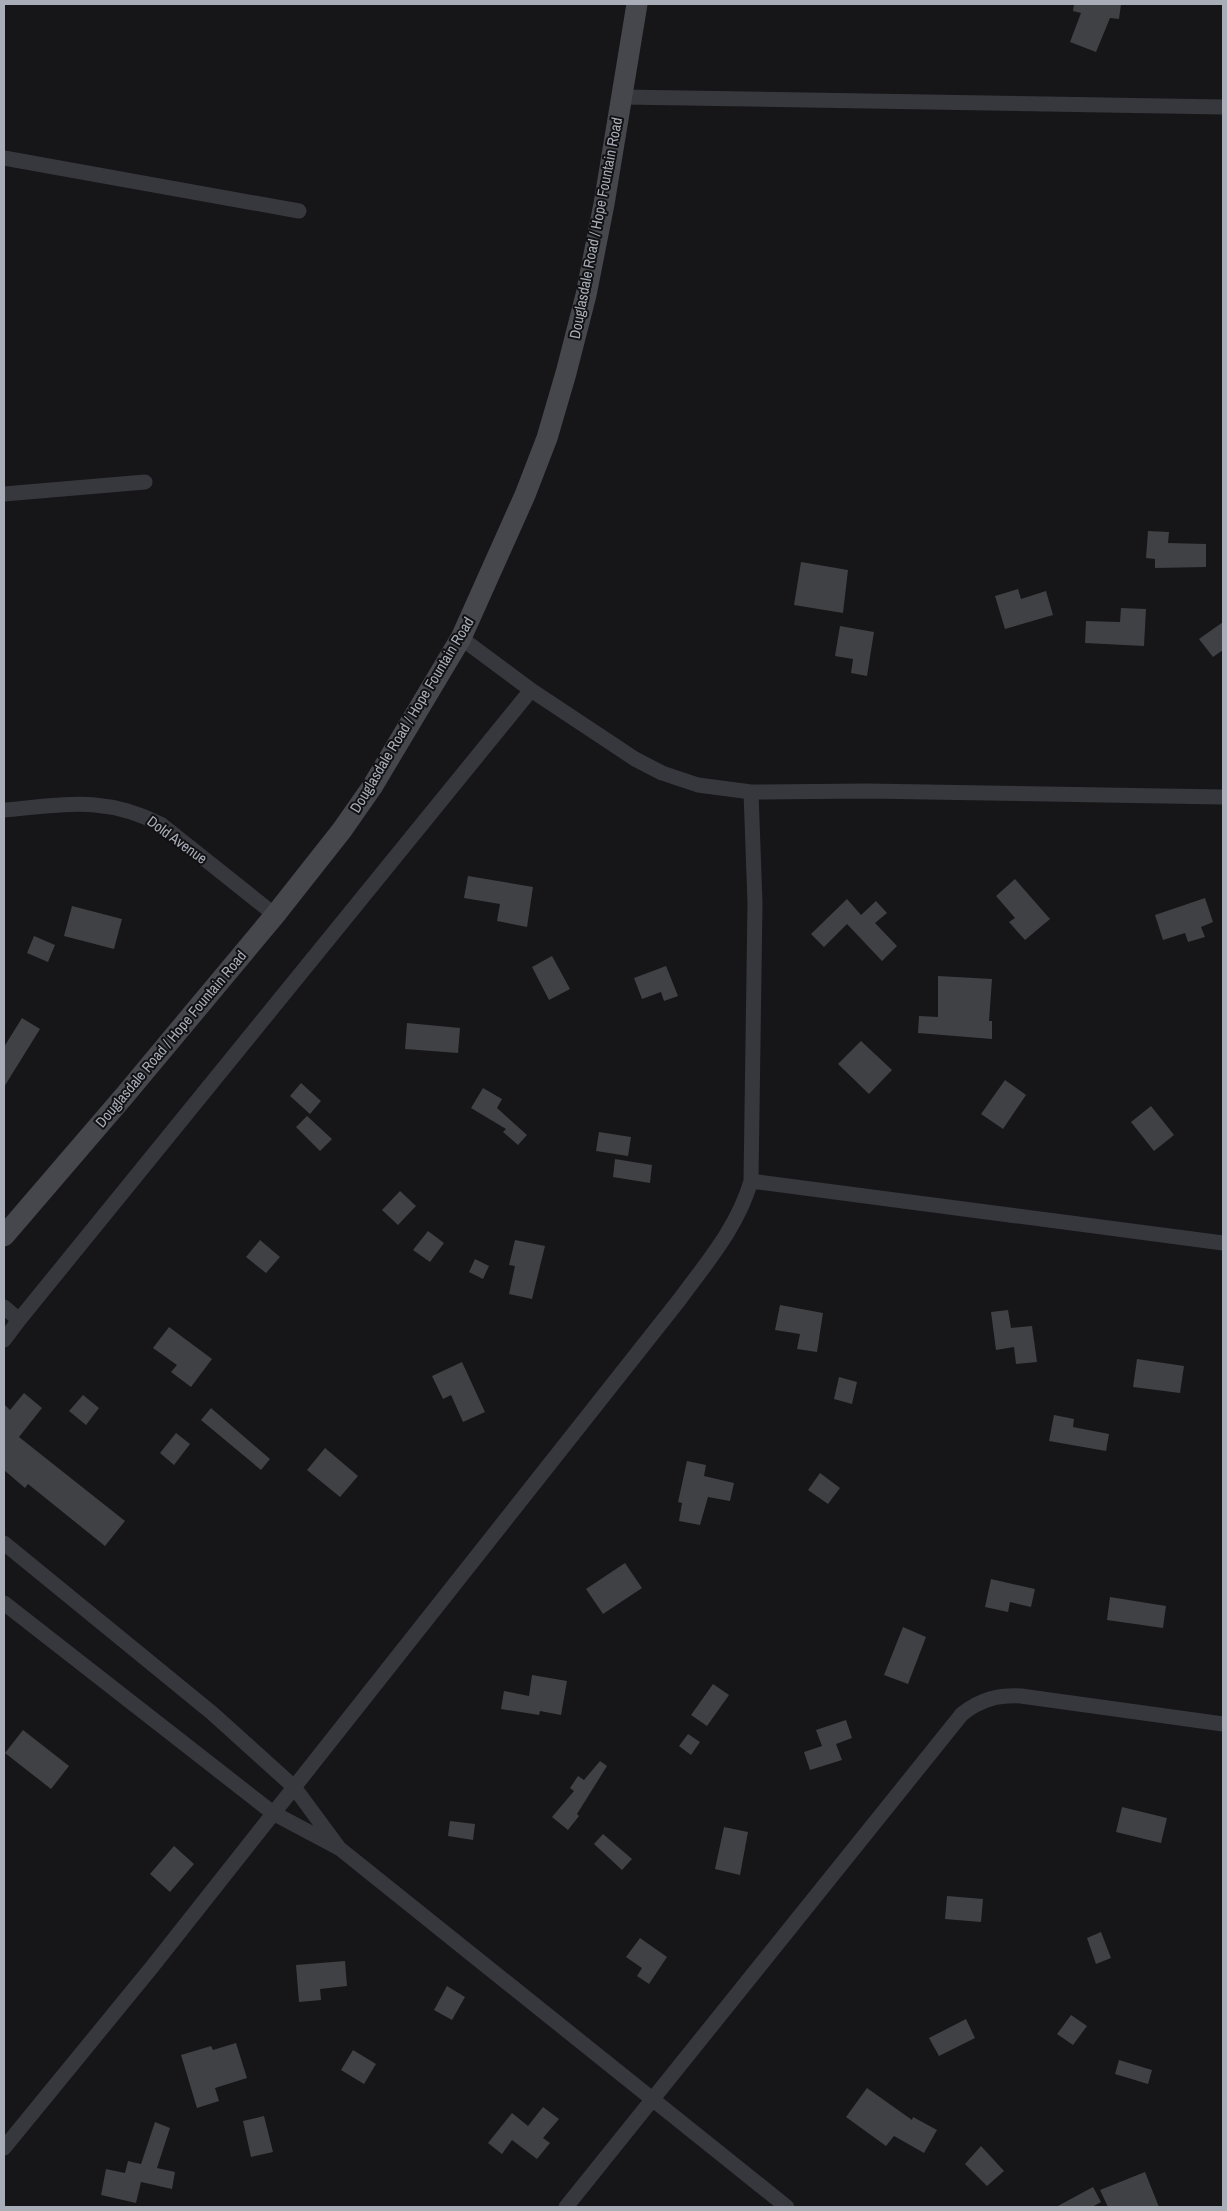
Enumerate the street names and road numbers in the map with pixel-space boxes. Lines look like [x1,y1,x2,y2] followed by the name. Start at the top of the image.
[564,115,627,340] street label: Douglasdale Road / Hope Fountain Road
[345,613,479,817] street label: Douglasdale Road / Hope Fountain Road
[143,811,212,869] street label: Dold Avenue
[90,946,251,1132] street label: Douglasdale Road / Hope Fountain Road

